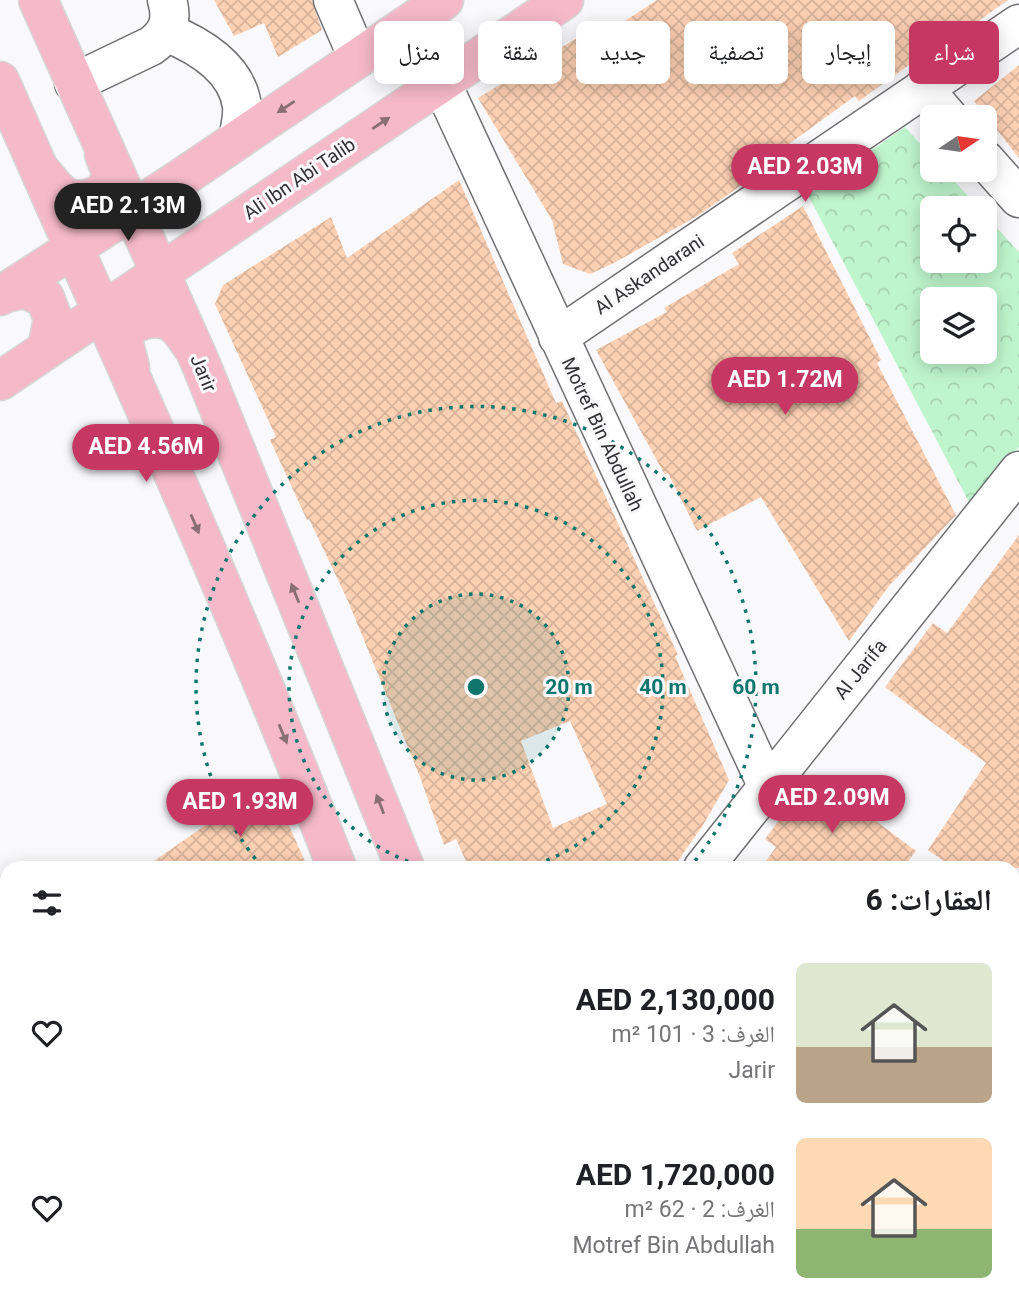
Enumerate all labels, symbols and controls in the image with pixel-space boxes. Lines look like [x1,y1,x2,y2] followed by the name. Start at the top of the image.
[374,21,464,84] chip: منزل
[478,21,562,84] chip: شقة
[576,21,670,84] chip: جديد
[684,21,788,84] chip: تصفية
[802,21,895,84] chip: إيجار
[909,21,999,84] chip: شراء
[277,100,295,114] one-way arrow
[920,105,998,182] north arrow
[920,105,997,364] map controls
[372,116,390,130] one-way arrow
[239,133,360,224] street label: Ali Ibn Abi Talib
[725,144,885,204] pin: AED 2.03M
[747,153,863,180] text: AED 2.03M
[48,184,208,243] pin: AED 2.13M
[70,192,186,219] text: AED 2.13M
[920,196,997,273] button: locate
[590,229,708,319] street label: Al Askandarani
[920,287,997,364] button: layers
[185,351,222,396] street label: Jarir
[557,354,648,515] street label: Motref Bin Abdullah
[705,358,865,417] pin: AED 1.72M
[727,366,843,393] text: AED 1.72M
[66,424,226,484] pin: AED 4.56M
[88,433,204,460] text: AED 4.56M
[190,514,201,535] one-way arrow
[289,583,300,604] one-way arrow
[829,635,892,704] street label: Al Jarifa
[464,675,488,699] centre of rings
[545,675,593,699] text: 20 m
[639,675,687,699] text: 40 m
[732,675,780,699] text: 60 m
[278,724,289,745] one-way arrow
[752,776,912,835] pin: AED 2.09M
[160,780,320,839] pin: AED 1.93M
[774,784,890,811] text: AED 2.09M
[182,788,298,815] text: AED 1.93M
[374,794,385,815] one-way arrow
[865,882,992,917] text: العقارات: 6
[28,884,66,922] icon: filters
[576,982,775,1017] text: AED 2,130,000
[852,991,936,1075] icon: home
[28,1014,66,1052] icon: heart
[612,1021,775,1048] text: الغرف: 3 · 101 m²
[729,1057,775,1084] text: Jarir
[576,1157,775,1192] text: AED 1,720,000
[852,1166,936,1250] icon: home
[28,1189,66,1227] icon: heart
[625,1196,775,1223] text: الغرف: 2 · 62 m²
[573,1232,775,1259] text: Motref Bin Abdullah

